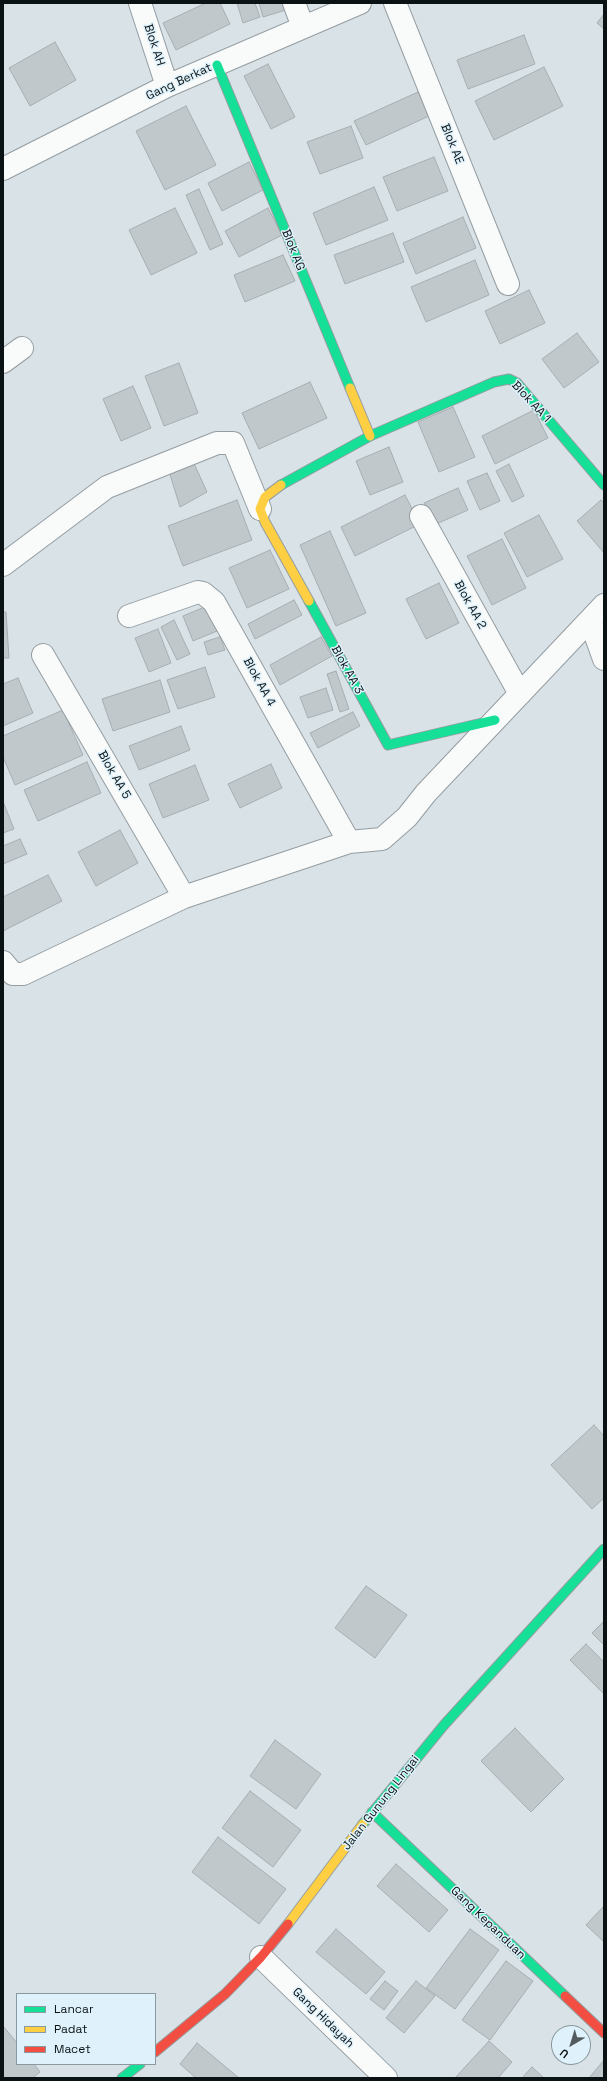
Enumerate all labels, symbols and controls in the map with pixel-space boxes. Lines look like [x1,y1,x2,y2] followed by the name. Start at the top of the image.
[140,22,168,68] street label: Blok AH
[144,60,214,104] street label: Gang Berkat
[437,122,467,166] street label: Blok AE
[278,227,308,273] street label: Blok AG
[508,378,554,426] street label: Blok AA 1
[451,578,489,632] street label: Blok AA 2
[328,643,366,697] street label: Blok AA 3
[240,655,278,709] street label: Blok AA 4
[94,748,134,802] street label: Blok AA 5
[339,1753,423,1853] street label: Jalan Gunung Lingai
[448,1884,528,1962] street label: Gang Kepanduan
[289,1985,357,2051] street label: Gang Hidayah
[16,1993,156,2065] legend
[54,2001,93,2017] text: Lancar
[54,2021,88,2037] text: Padat
[551,2025,591,2065] north arrow
[54,2041,91,2057] text: Macet
[557,2046,571,2061] text: U

